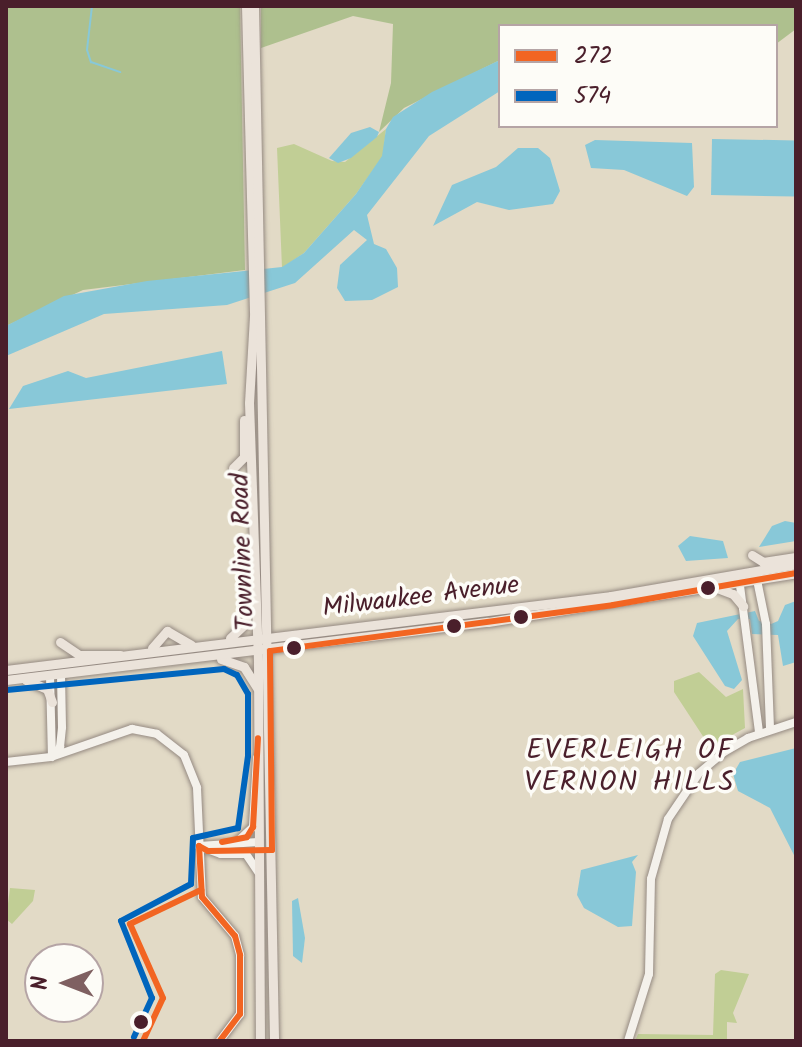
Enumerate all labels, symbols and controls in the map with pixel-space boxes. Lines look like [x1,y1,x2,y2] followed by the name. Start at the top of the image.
[498,24,778,128] legend
[574,37,613,76] text: 272
[574,77,611,116] text: 574
[226,473,262,631] street label: Townline Road
[321,570,521,626] street label: Milwaukee Avenue
[700,580,716,596] unlabelled marker
[513,609,529,625] unlabelled marker
[446,618,462,634] unlabelled marker
[286,640,302,656] unlabelled marker
[525,734,735,800] district label: EVERLEIGH OF VERNON HILLS
[24,943,104,1023] north arrow
[24,976,59,990] text: N
[133,1014,149,1030] unlabelled marker

